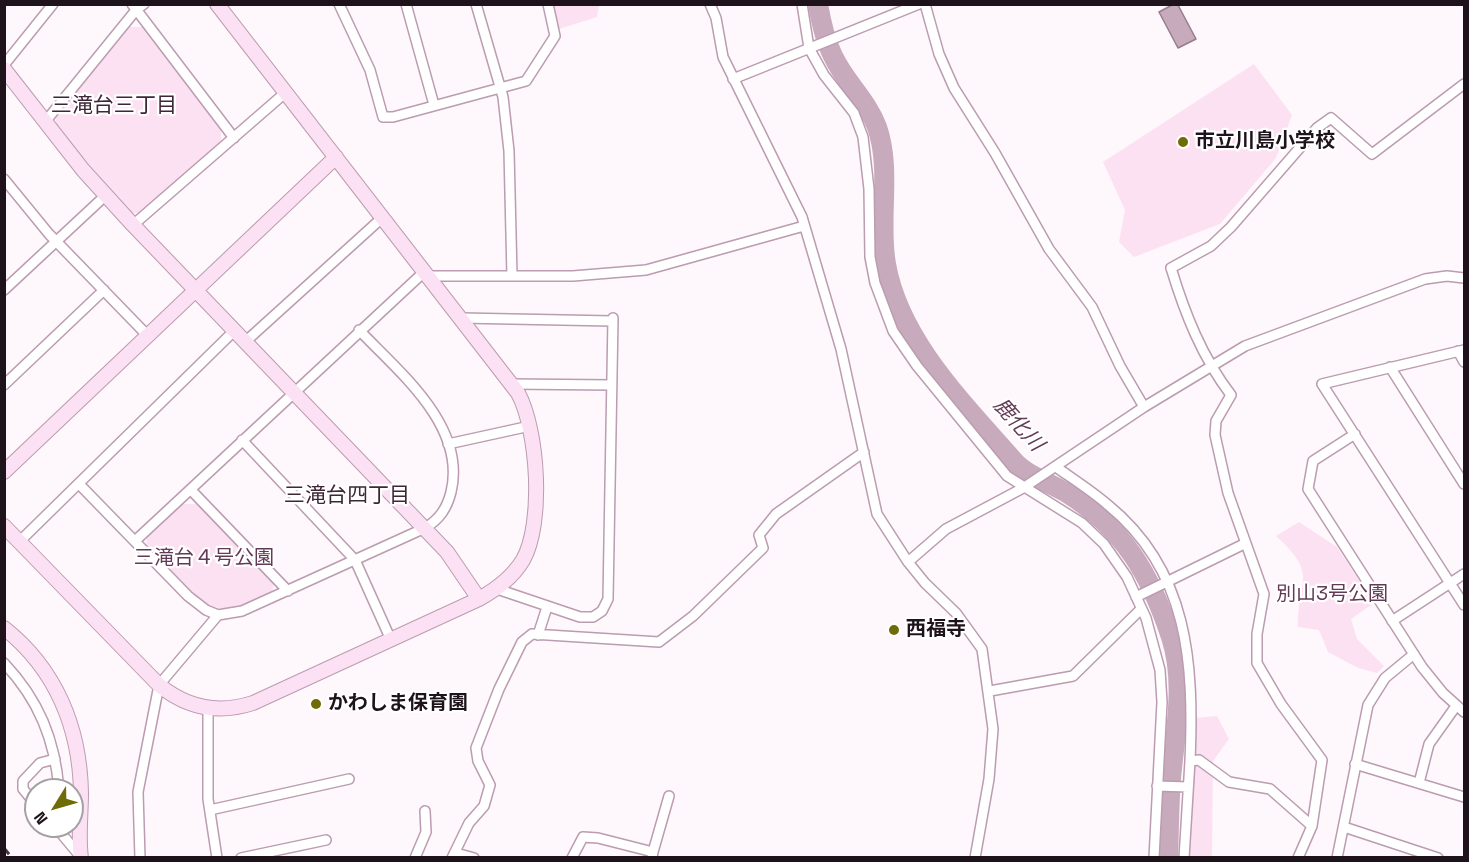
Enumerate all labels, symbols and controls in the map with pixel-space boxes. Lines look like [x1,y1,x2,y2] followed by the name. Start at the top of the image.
[51,93,177,119] district label: 三滝台三丁目
[1195,130,1335,154] place label: 市立川島小学校
[1176,135,1190,149] marker: 市立川島小学校
[988,393,1048,457] water label: 鹿化川
[284,483,410,509] district label: 三滝台四丁目
[134,547,274,571] park label: 三滝台４号公園
[1276,583,1388,607] park label: 別山3号公園
[906,618,966,642] place label: 西福寺
[887,623,901,637] marker: 西福寺
[328,692,468,716] place label: かわしま保育園
[309,697,323,711] marker: かわしま保育園
[24,778,84,838] north arrow
[29,807,52,829] text: N

